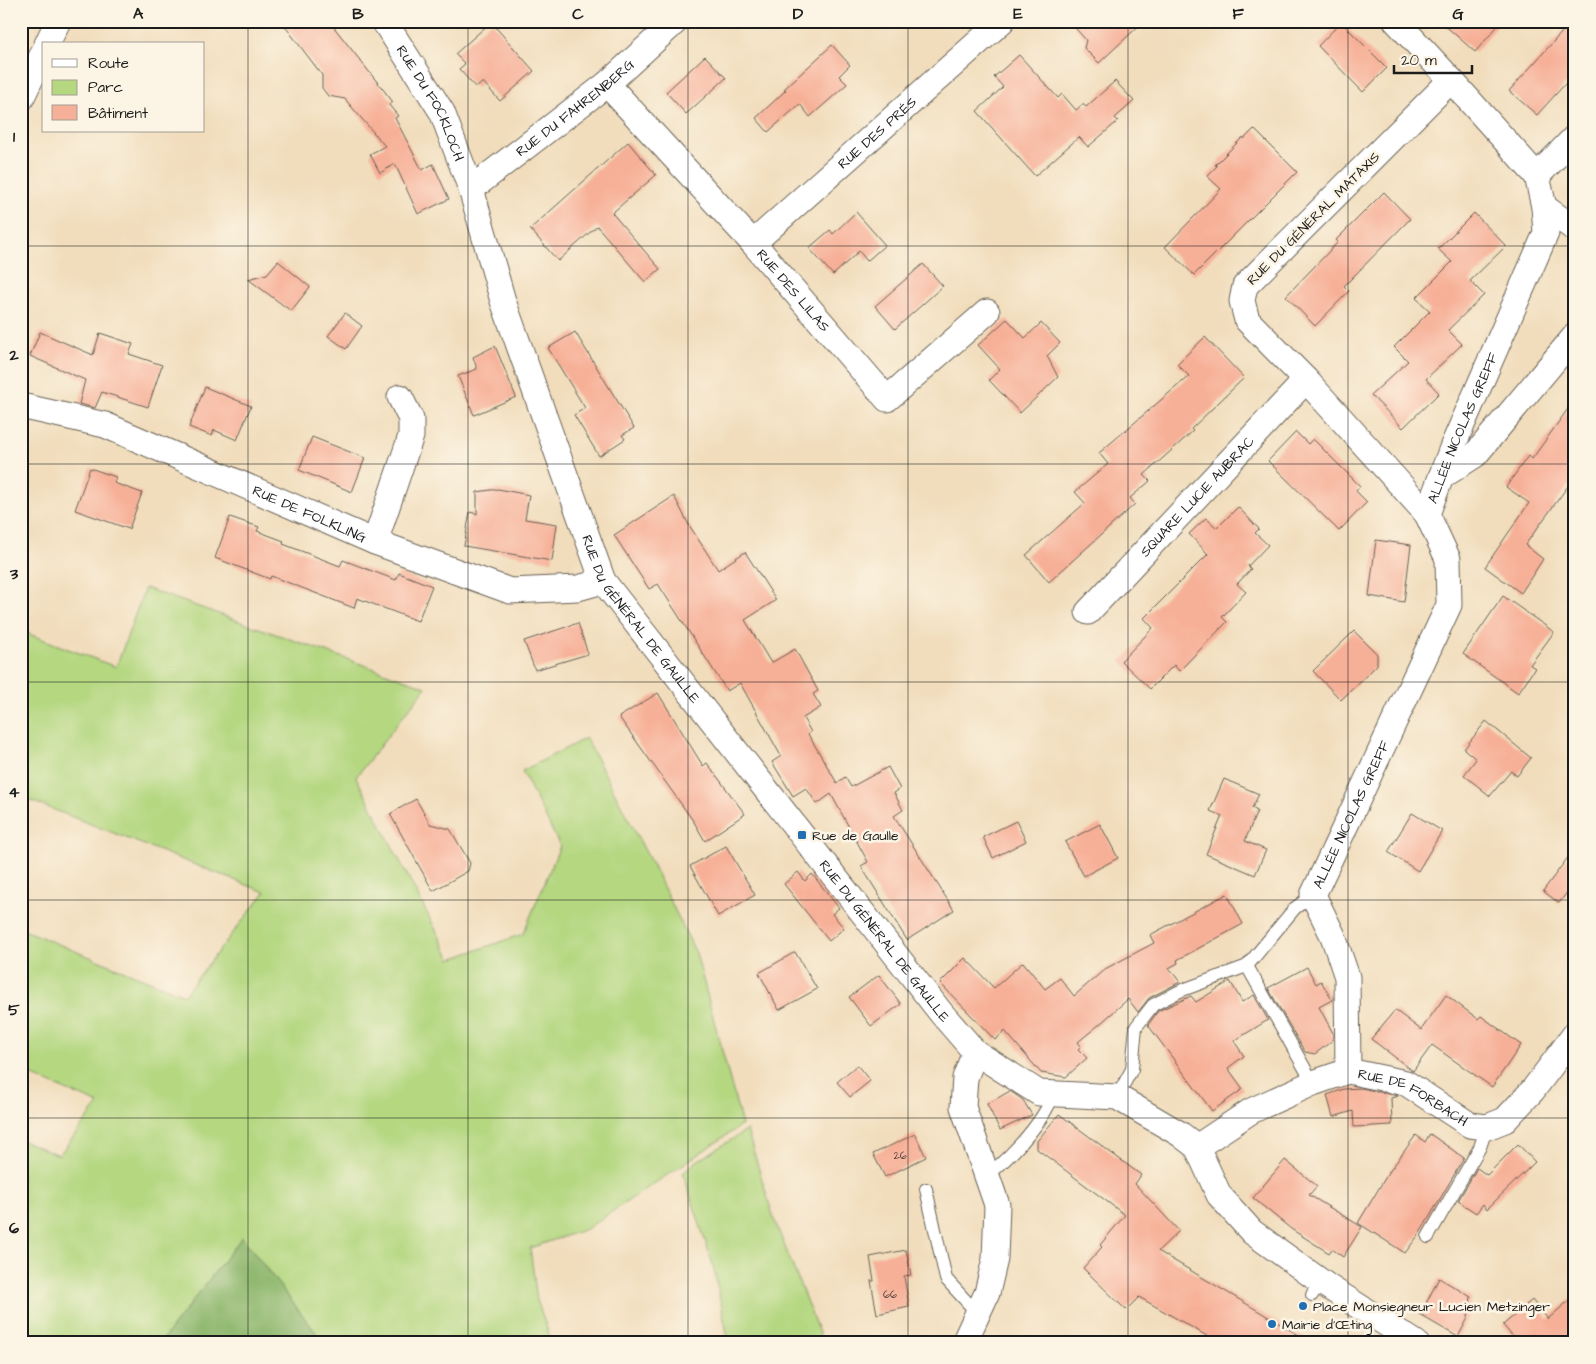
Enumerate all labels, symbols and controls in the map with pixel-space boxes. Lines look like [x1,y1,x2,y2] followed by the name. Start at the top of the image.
[133,3,144,25] text: A
[352,3,364,25] text: B
[572,3,584,25] text: C
[793,3,804,25] text: D
[1013,3,1023,25] text: E
[1232,3,1244,25] text: F
[1452,3,1464,25] text: G
[42,42,205,132] legend
[391,42,469,165] street label: RUE DU FOCKLOCH
[1394,42,1471,74] scale bar
[1401,50,1437,71] text: 20 m
[88,53,129,74] text: Route
[512,55,639,162] street label: RUE DU FAHRENBERG
[88,77,123,98] text: Parc
[834,93,922,174] street label: RUE DES PRÉS
[88,103,148,124] text: Bâtiment
[13,126,16,148] text: 1
[1243,148,1385,290] street label: RUE DU GÉNÉRAL MATAXIS
[752,245,834,336] street label: RUE DES LILAS
[8,344,19,366] text: 2
[1423,350,1504,506] street label: ALLÉE NICOLAS GREFF
[1136,432,1259,562] street label: SQUARE LUCIE AUBRAC
[249,481,369,548] street label: RUE DE FOLKLING
[576,532,705,708] street label: RUE DU GÉNÉRAL DE GAULLE
[9,563,19,585] text: 3
[1308,737,1395,892] street label: ALLÉE NICOLAS GREFF
[9,781,20,803] text: 4
[812,826,899,846] place label: Rue de Gaulle
[796,829,808,841] marker: Rue de Gaulle
[814,856,954,1027] street label: RUE DU GÉNÉRAL DE GAULLE
[8,999,20,1021] text: 5
[1356,1064,1472,1132] street label: RUE DE FORBACH
[893,1148,907,1163] house number: 26
[9,1217,19,1239] text: 6
[883,1287,897,1302] house number: 66
[1313,1297,1550,1317] place label: Place Monsiegneur Lucien Metzinger
[1297,1300,1309,1312] marker: Place Monsiegneur Lucien Metzinger
[1282,1315,1372,1335] place label: Mairie d'Œting
[1266,1318,1278,1330] marker: Mairie d'Œting

